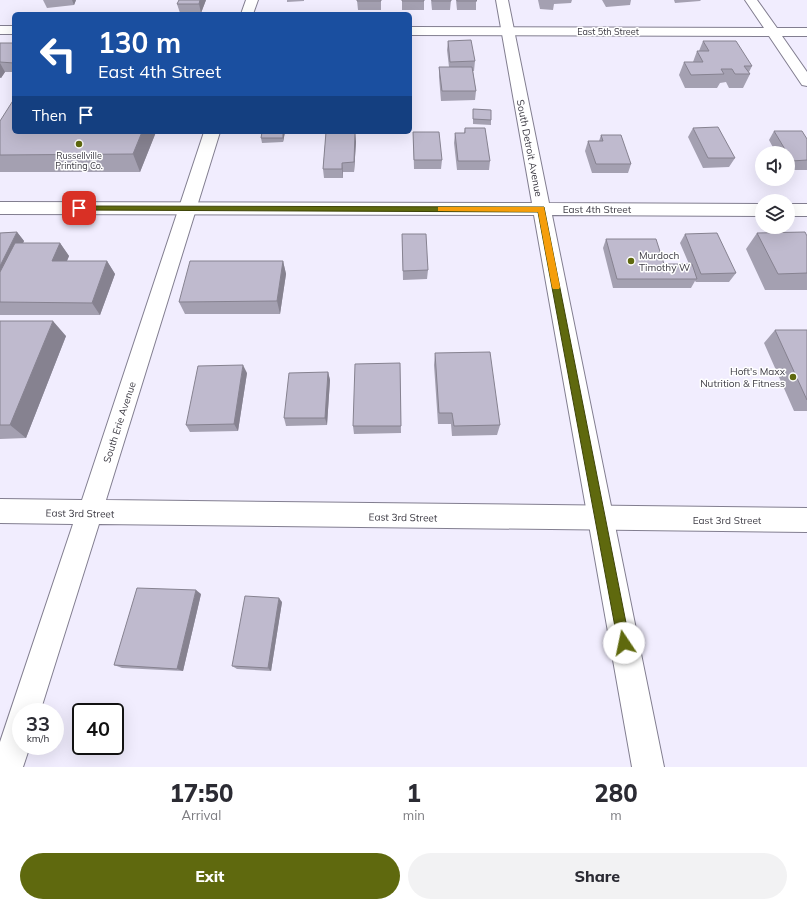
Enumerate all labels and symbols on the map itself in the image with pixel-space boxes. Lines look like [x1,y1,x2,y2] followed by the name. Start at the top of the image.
[577,26,639,37] street label: East 5th Street
[514,98,545,198] street label: South Detroit Avenue
[74,139,84,149] marker: Russellville Printing Co.
[55,150,103,171] place label: Russellville Printing Co.
[62,191,96,225] pin
[563,203,632,216] street label: East 4th Street
[639,249,690,274] place label: Murdoch Timothy W
[626,256,636,266] marker: Murdoch Timothy W
[700,365,786,390] place label: Hoft's Maxx Nutrition & Fitness
[788,372,798,382] marker: Hoft's Maxx Nutrition & Fitness
[100,380,139,464] street label: South Erie Avenue
[46,506,115,521] street label: East 3rd Street
[369,510,438,525] street label: East 3rd Street
[693,514,762,527] street label: East 3rd Street
[603,622,645,664] position arrow
[72,703,124,755] speed limit sign: 40

